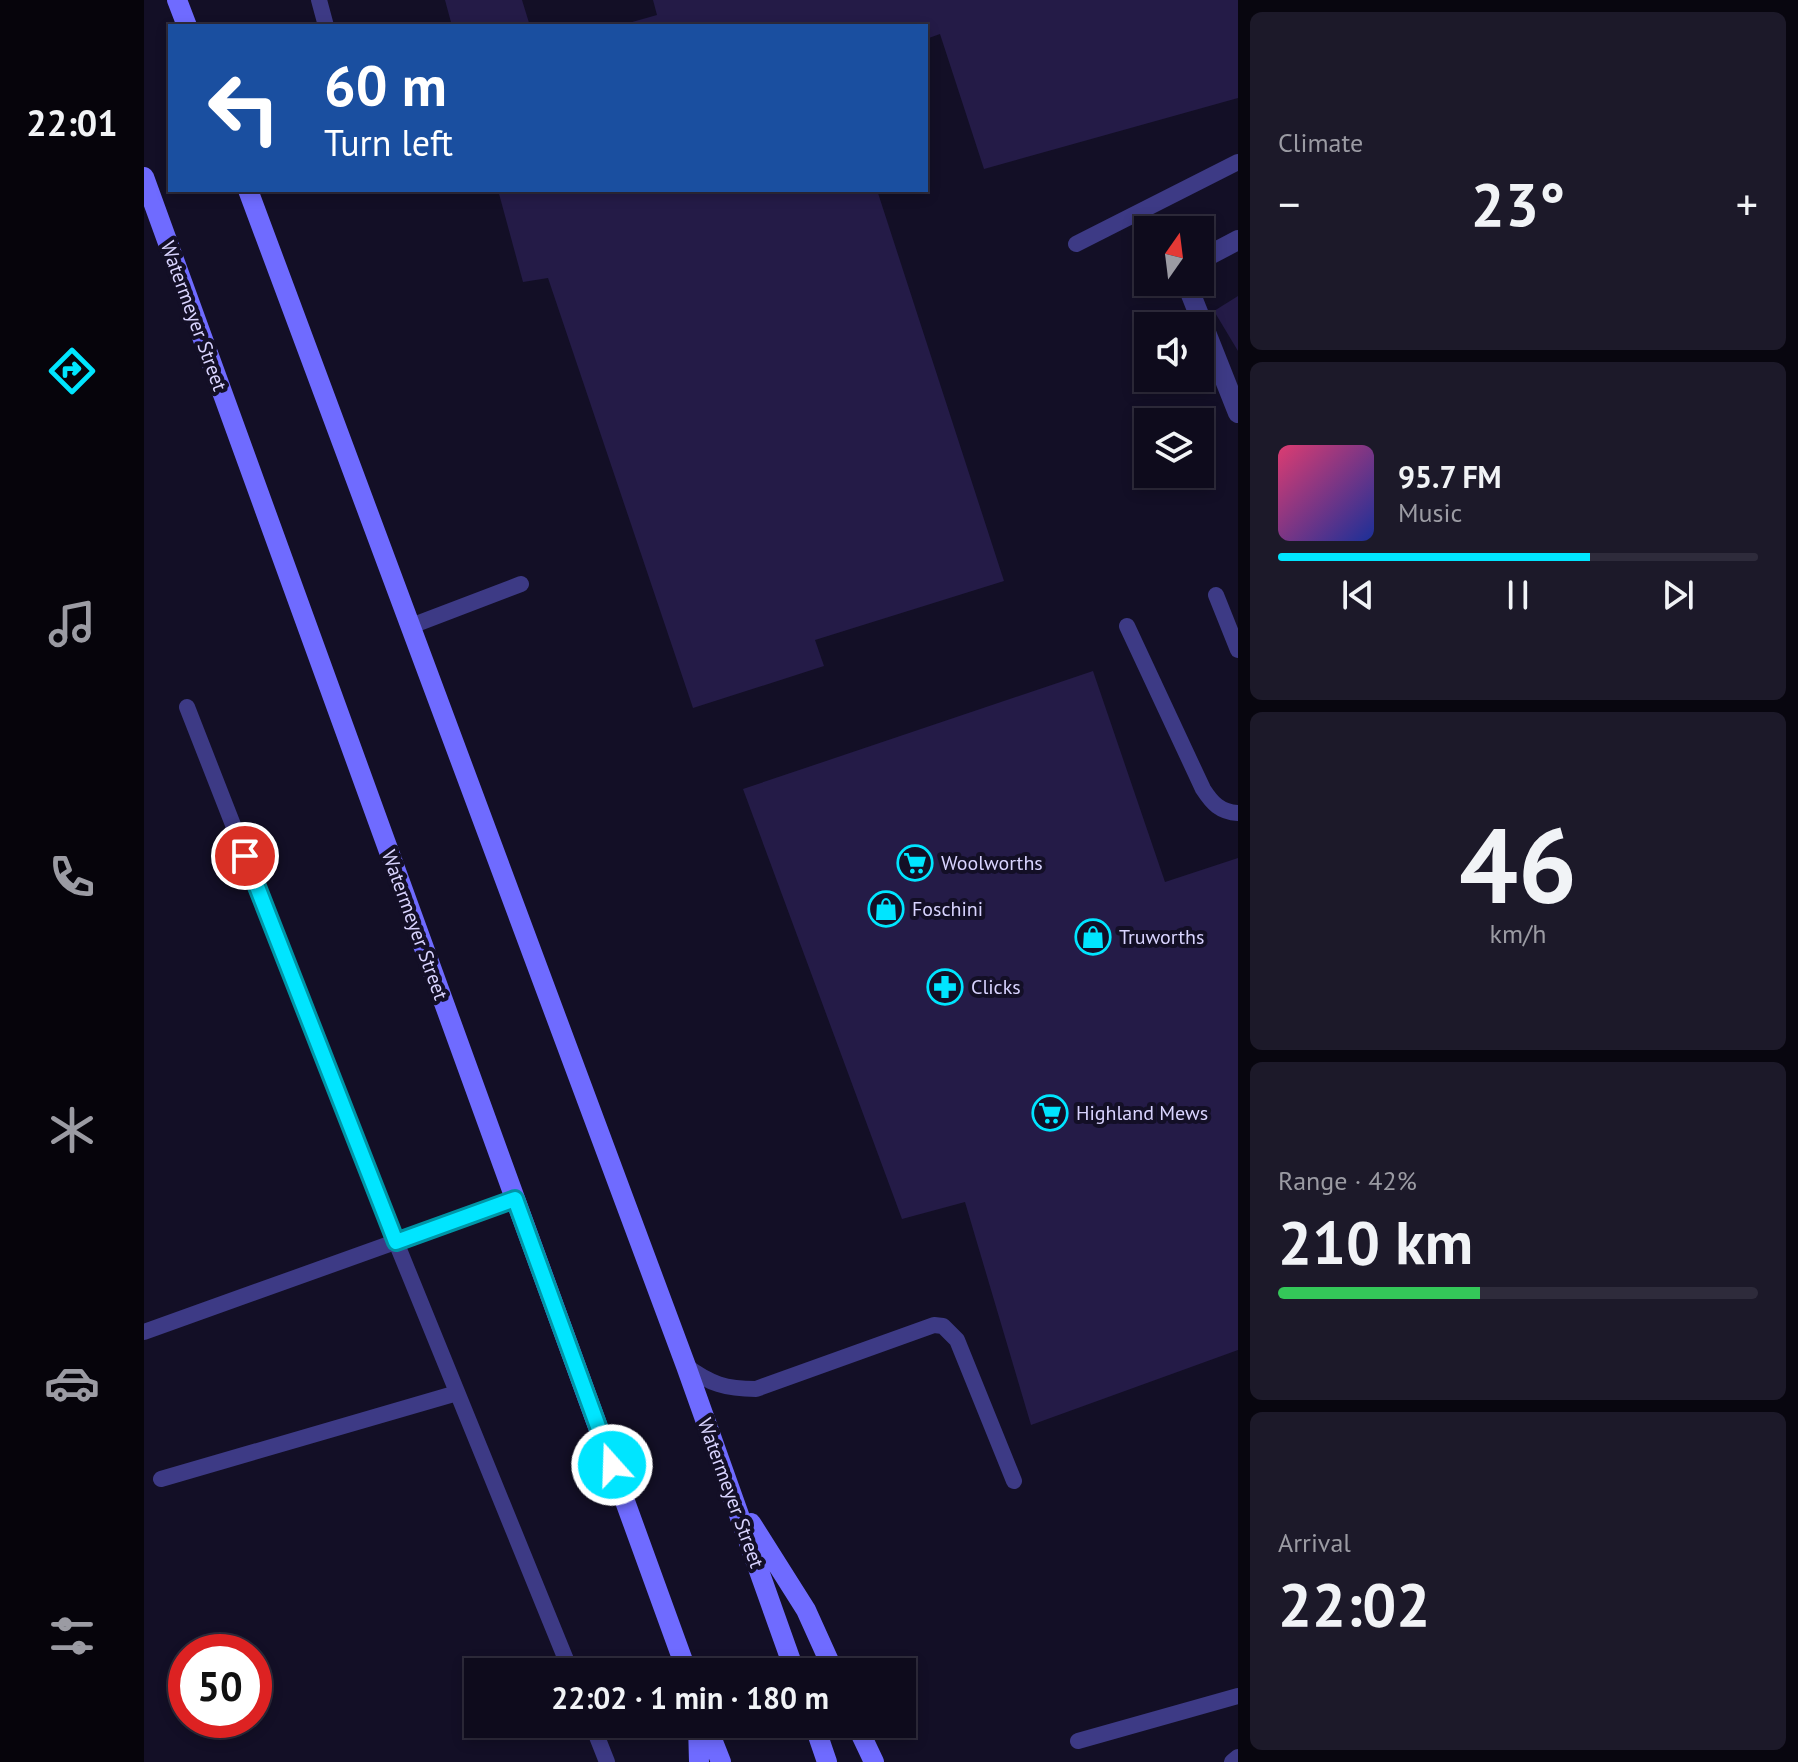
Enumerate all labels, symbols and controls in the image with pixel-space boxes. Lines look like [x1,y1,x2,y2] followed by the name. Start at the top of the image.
[324,49,447,121] text: 60 m
[192,56,296,160] icon: left
[26,99,118,146] text: 22:01
[324,119,453,166] text: Turn left
[1278,126,1363,159] text: Climate
[1471,165,1565,243] text: 23°
[1278,175,1300,232] text: −
[1736,175,1758,232] text: +
[1134,216,1214,296] north arrow
[1134,216,1214,488] map controls
[155,237,233,395] street label: Watermeyer Street
[1134,312,1214,392] button: sound
[44,343,100,399] icon: directions
[1134,408,1214,488] button: layers
[1398,457,1502,496] text: 95.7 FM
[1398,496,1462,529] text: Music
[1336,573,1380,617] icon: previous
[1496,573,1540,617] icon: pause
[1656,573,1700,617] icon: next
[44,596,100,652] icon: music
[1459,797,1577,932] text: 46
[211,822,279,890] pin
[223,834,267,878] icon: arrive
[896,844,934,882] supermarket icon: Woolworths
[376,846,454,1004] street label: Watermeyer Street
[44,849,100,905] icon: phone
[941,850,1043,876] place label: Woolworths
[867,890,905,928] shop icon: Foschini
[912,896,983,922] place label: Foschini
[1490,917,1547,950] text: km/h
[1074,918,1112,956] shop icon: Truworths
[1119,924,1204,950] place label: Truworths
[926,968,964,1006] pharmacy icon: Clicks
[971,974,1021,1000] place label: Clicks
[1031,1094,1069,1132] supermarket icon: Highland Mews
[1076,1100,1208,1126] place label: Highland Mews
[44,1102,100,1158] icon: climate
[1278,1164,1417,1197] text: Range · 42%
[1278,1203,1473,1281] text: 210 km
[44,1355,100,1411] icon: car
[692,1414,770,1572] street label: Watermeyer Street
[570,1423,654,1507] position arrow
[1278,1526,1351,1559] text: Arrival
[1278,1565,1430,1643] text: 22:02
[44,1608,100,1664] icon: filters
[168,1634,272,1738] speed limit sign: 50
[551,1678,829,1717] text: 22:02 · 1 min · 180 m

